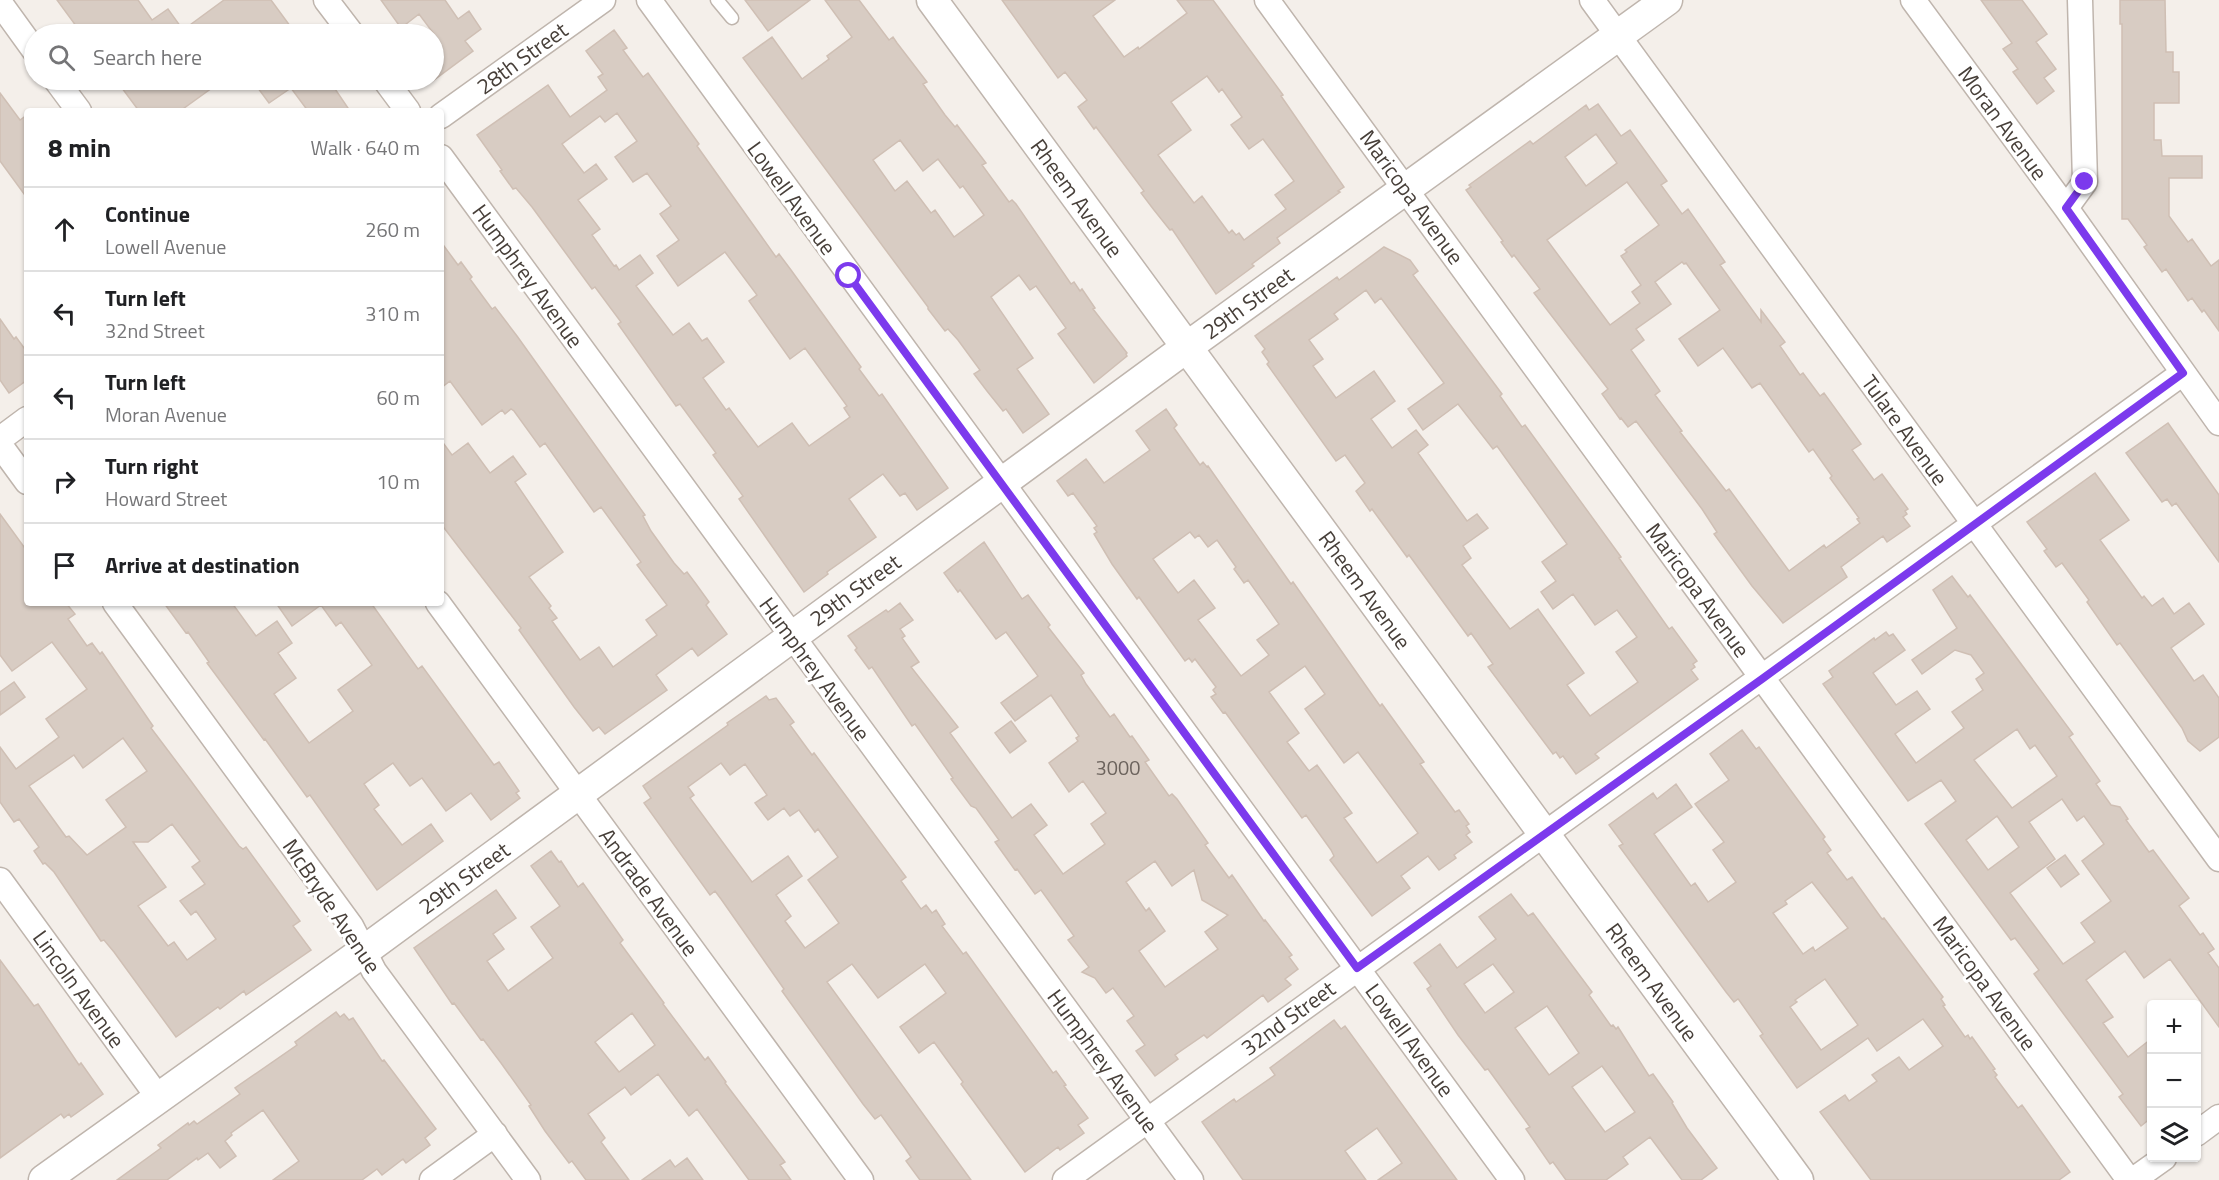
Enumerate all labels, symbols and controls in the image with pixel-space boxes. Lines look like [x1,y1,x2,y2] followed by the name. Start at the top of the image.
[469,13,575,103] street label: 28th Street
[24,24,444,90] search box
[93,40,202,74] text: Search here
[45,41,78,74] icon: search
[1950,59,2056,187] street label: Moran Avenue
[1351,123,1473,271] street label: Maricopa Avenue
[48,128,111,167] text: 8 min
[311,132,420,163] text: Walk · 640 m
[1022,132,1132,264] street label: Rheem Avenue
[739,134,845,262] street label: Lowell Avenue
[2071,168,2097,194] route end
[105,197,190,231] text: Continue
[464,197,592,355] street label: Humphrey Avenue
[48,213,81,246] icon: ahead
[365,214,420,245] text: 260 m
[105,231,226,262] text: Lowell Avenue
[1195,258,1301,348] street label: 29th Street
[835,262,861,288] route start
[105,281,186,315] text: Turn left
[48,297,81,330] icon: left
[365,298,420,329] text: 310 m
[105,315,205,346] text: 32nd Street
[105,365,186,399] text: Turn left
[1853,368,1957,492] street label: Tulare Avenue
[48,381,81,414] icon: left
[376,382,420,413] text: 60 m
[105,399,227,430] text: Moran Avenue
[105,449,199,483] text: Turn right
[48,465,81,498] icon: right
[376,466,420,497] text: 10 m
[105,483,227,514] text: Howard Street
[1637,516,1759,664] street label: Maricopa Avenue
[1310,524,1420,656] street label: Rheem Avenue
[802,545,908,635] street label: 29th Street
[105,548,300,582] text: Arrive at destination
[48,549,81,582] icon: arrive
[751,590,879,748] street label: Humphrey Avenue
[1096,752,1140,783] house number: 3000
[591,821,707,963] street label: Andrade Avenue
[274,832,390,980] street label: McBryde Avenue
[411,833,517,923] street label: 29th Street
[1924,909,2046,1057] street label: Maricopa Avenue
[1597,916,1707,1048] street label: Rheem Avenue
[24,923,134,1055] street label: Lincoln Avenue
[1234,972,1343,1064] street label: 32nd Street
[1357,976,1463,1104] street label: Lowell Avenue
[1039,982,1167,1140] street label: Humphrey Avenue
[2147,1000,2201,1162] map controls
[2147,1000,2201,1054] button: +
[2147,1054,2201,1108] button: −
[2147,1108,2201,1162] button: layers

